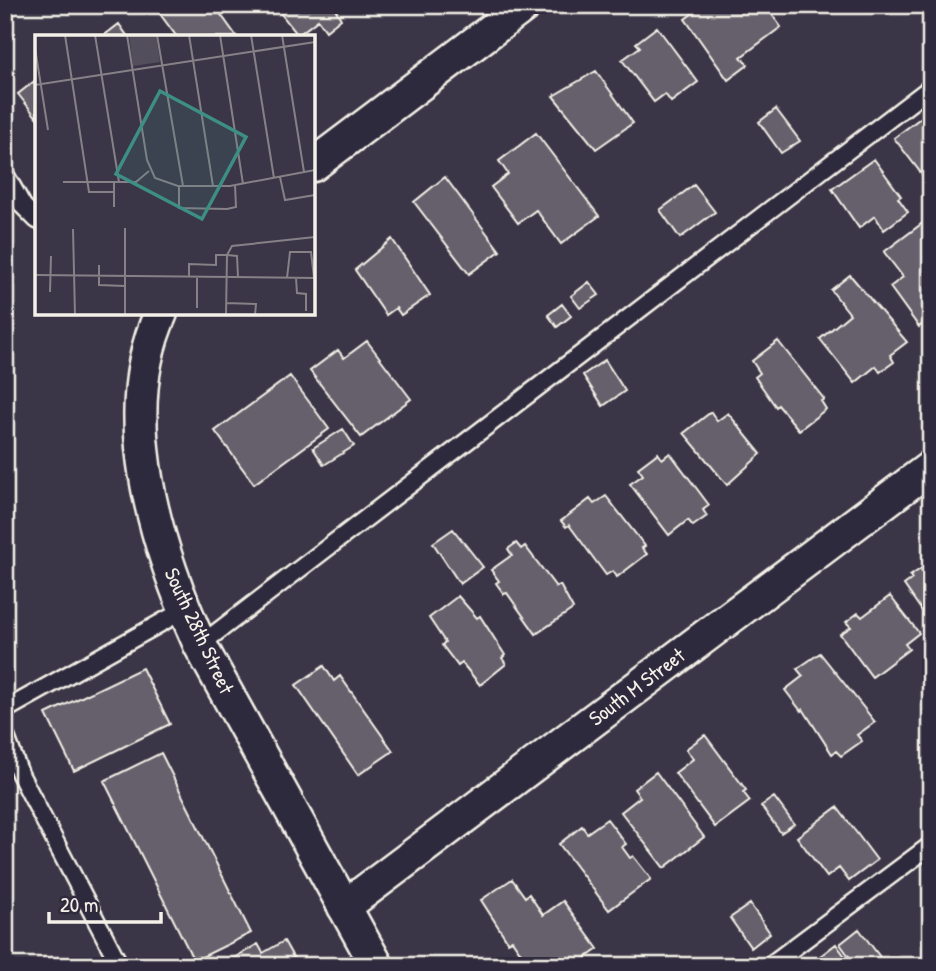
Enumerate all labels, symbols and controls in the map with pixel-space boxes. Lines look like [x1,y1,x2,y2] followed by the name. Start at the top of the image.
[35,35,315,315] inset map
[158,563,242,699] street label: South 28th Street
[583,640,691,732] street label: South M Street
[49,880,161,924] scale bar
[60,890,98,919] text: 20 m

